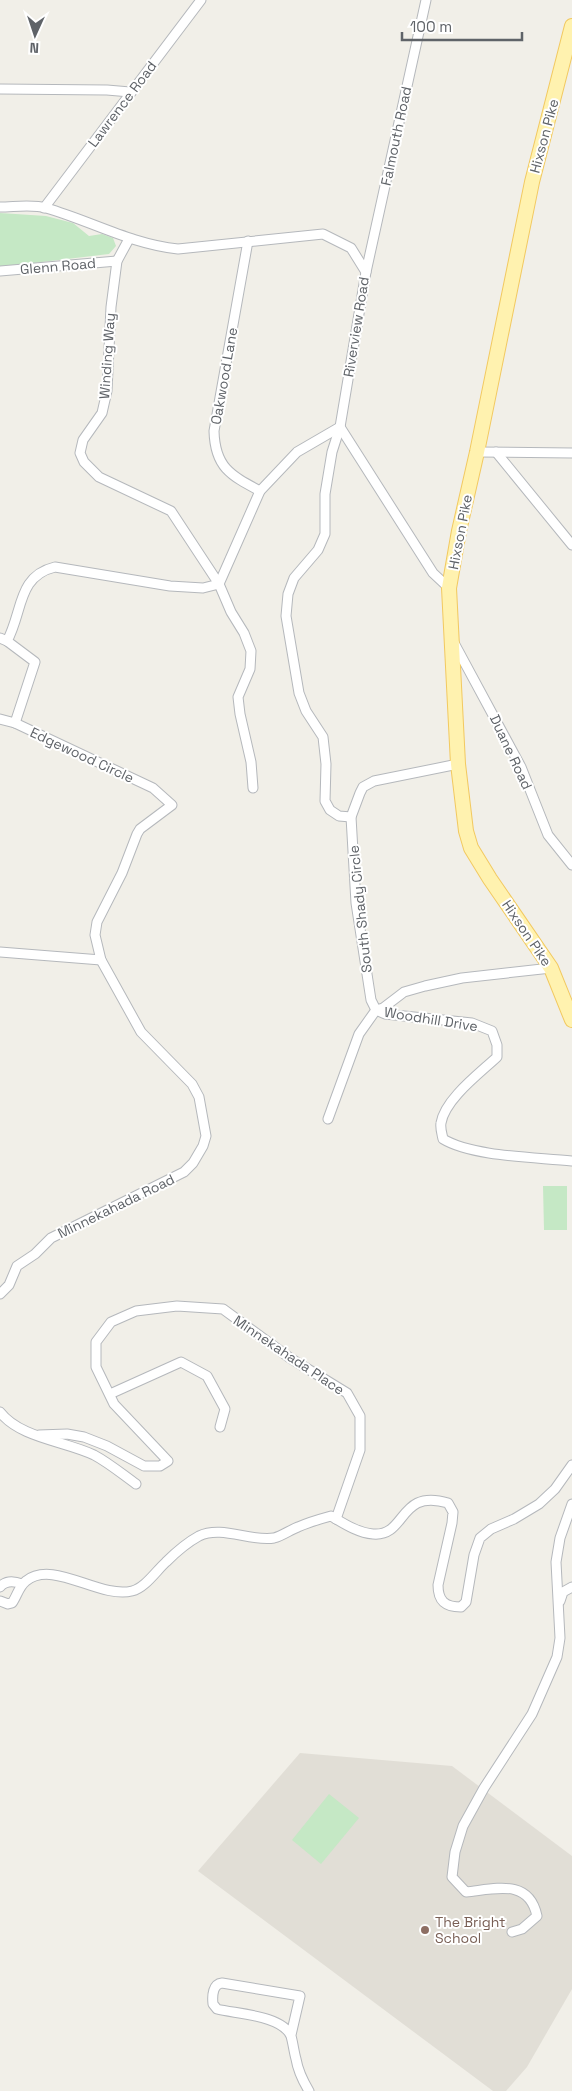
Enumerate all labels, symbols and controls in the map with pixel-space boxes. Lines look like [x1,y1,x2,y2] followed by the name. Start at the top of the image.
[10,10,60,60] north arrow
[402,10,522,42] scale bar
[410,17,452,36] text: 100 m
[29,39,39,57] text: N
[84,57,160,151] street label: Lawrence Road
[377,85,415,187] street label: Falmouth Road
[525,97,563,175] street label: Hixson Pike
[19,254,97,278] street label: Glenn Road
[339,276,373,378] street label: Riverview Road
[95,312,119,400] street label: Winding Way
[207,326,241,426] street label: Oakwood Lane
[444,493,476,571] street label: Hixson Pike
[486,712,536,792] street label: Duane Road
[27,723,137,787] street label: Edgewood Circle
[344,844,376,974] street label: South Shady Circle
[498,896,556,970] street label: Hixson Pike
[383,1003,479,1035] street label: Woodhill Drive
[55,1170,177,1242] street label: Minnekahada Road
[230,1311,348,1399] street label: Minnekahada Place
[435,1913,505,1947] place label: The Bright School
[419,1924,431,1936] marker: The Bright School

